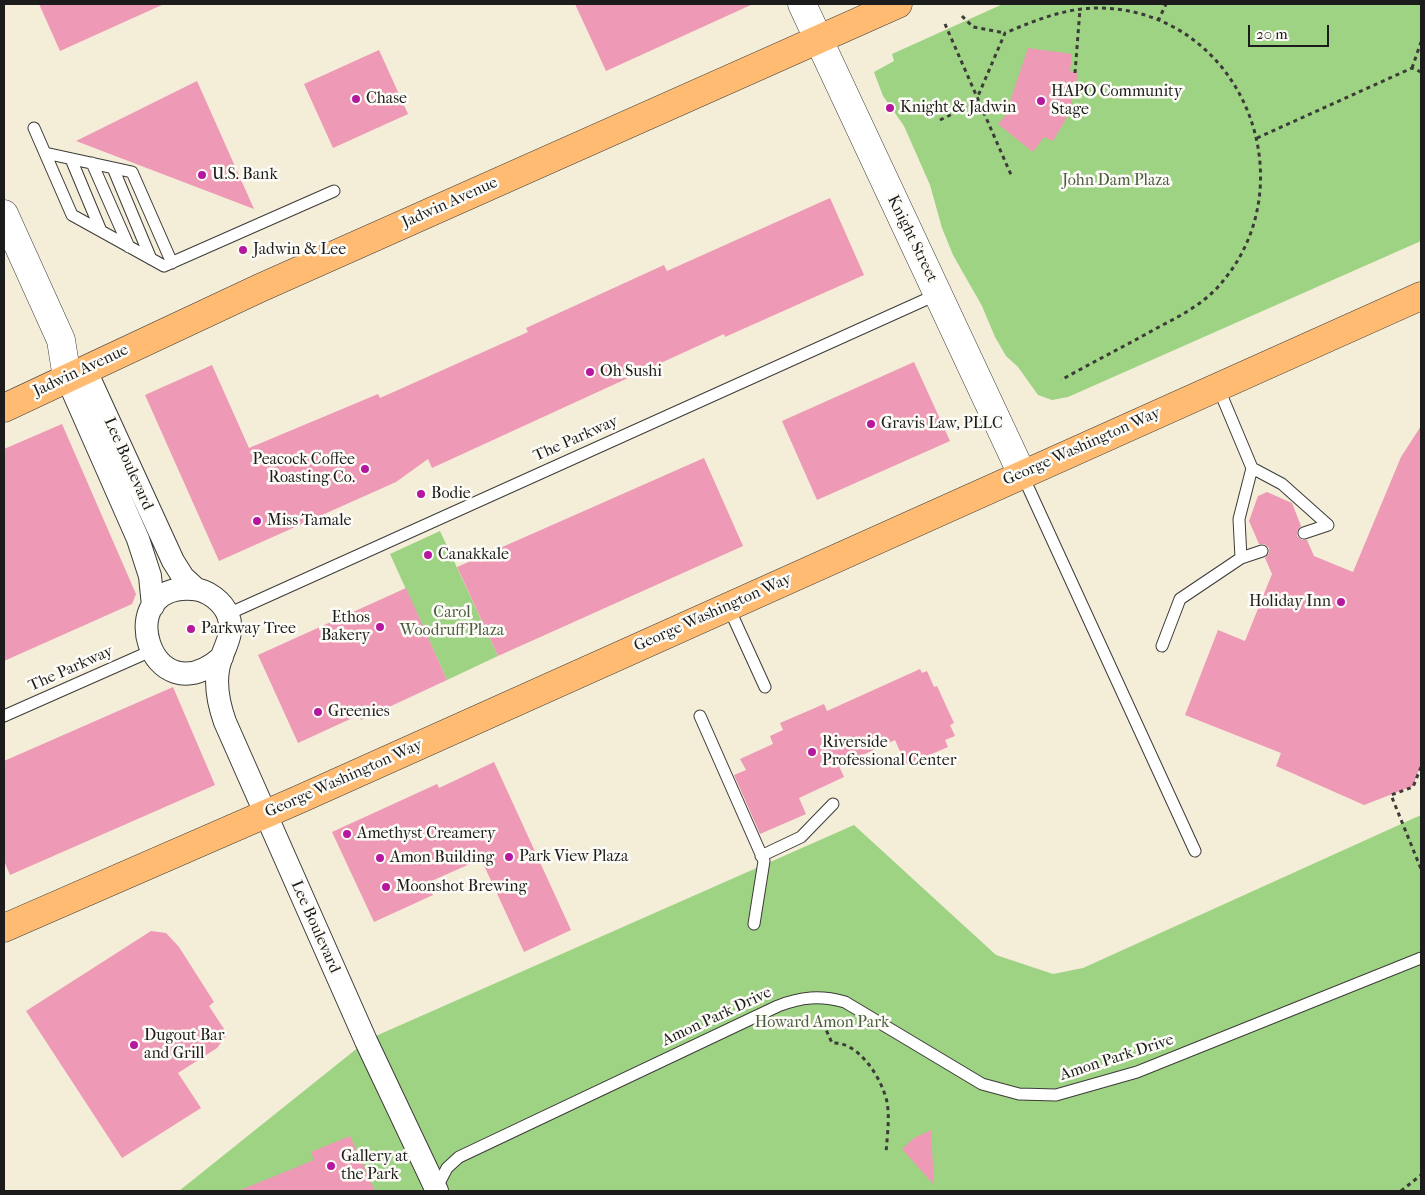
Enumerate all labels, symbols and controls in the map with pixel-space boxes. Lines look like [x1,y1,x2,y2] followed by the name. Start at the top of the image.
[1250,15,1331,47] scale bar
[1256,25,1288,43] text: 20 m
[1051,82,1182,120] place label: HAPO Community Stage
[366,89,407,109] place label: Chase
[350,93,362,105] marker: Chase
[1035,95,1047,107] marker: HAPO Community Stage
[900,98,1016,118] place label: Knight & Jadwin
[884,102,896,114] marker: Knight & Jadwin
[212,165,278,185] place label: U.S. Bank
[196,169,208,181] marker: U.S. Bank
[1062,171,1170,191] park label: John Dam Plaza
[399,173,501,233] street label: Jadwin Avenue
[883,192,941,286] street label: Knight Street
[253,240,346,260] place label: Jadwin & Lee
[237,244,249,256] marker: Jadwin & Lee
[30,341,132,401] street label: Jadwin Avenue
[600,362,662,382] place label: Oh Sushi
[584,366,596,378] marker: Oh Sushi
[1000,404,1164,490] street label: George Washington Way
[531,412,621,466] street label: The Parkway
[881,414,1003,434] place label: Gravis Law, PLLC
[99,415,157,513] street label: Lee Boulevard
[865,418,877,430] marker: Gravis Law, PLLC
[252,450,355,488] place label: Peacock Coffee Roasting Co.
[359,463,371,475] marker: Peacock Coffee Roasting Co.
[431,484,471,504] place label: Bodie
[415,488,427,500] marker: Bodie
[267,511,351,531] place label: Miss Tamale
[251,515,263,527] marker: Miss Tamale
[438,545,509,565] place label: Canakkale
[422,549,434,561] marker: Canakkale
[631,570,795,656] street label: George Washington Way
[1249,592,1331,612] place label: Holiday Inn
[1335,596,1347,608] marker: Holiday Inn
[400,603,504,641] park label: Carol Woodruff Plaza
[321,608,370,646] place label: Ethos Bakery
[201,619,296,639] place label: Parkway Tree
[374,621,386,633] marker: Ethos Bakery
[185,623,197,635] marker: Parkway Tree
[26,642,116,696] street label: The Parkway
[328,702,390,722] place label: Greenies
[312,706,324,718] marker: Greenies
[822,733,957,771] place label: Riverside Professional Center
[262,736,426,822] street label: George Washington Way
[806,746,818,758] marker: Riverside Professional Center
[357,824,495,844] place label: Amethyst Creamery
[341,828,353,840] marker: Amethyst Creamery
[519,847,628,867] place label: Park View Plaza
[390,848,494,868] place label: Amon Building
[503,851,515,863] marker: Park View Plaza
[374,852,386,864] marker: Amon Building
[396,877,527,897] place label: Moonshot Brewing
[286,878,344,976] street label: Lee Boulevard
[380,881,392,893] marker: Moonshot Brewing
[659,983,775,1051] street label: Amon Park Drive
[755,1013,889,1033] park label: Howard Amon Park
[144,1026,224,1064] place label: Dugout Bar and Grill
[1058,1031,1176,1085] street label: Amon Park Drive
[128,1039,140,1051] marker: Dugout Bar and Grill
[341,1147,408,1185] place label: Gallery at the Park
[325,1160,337,1172] marker: Gallery at the Park

